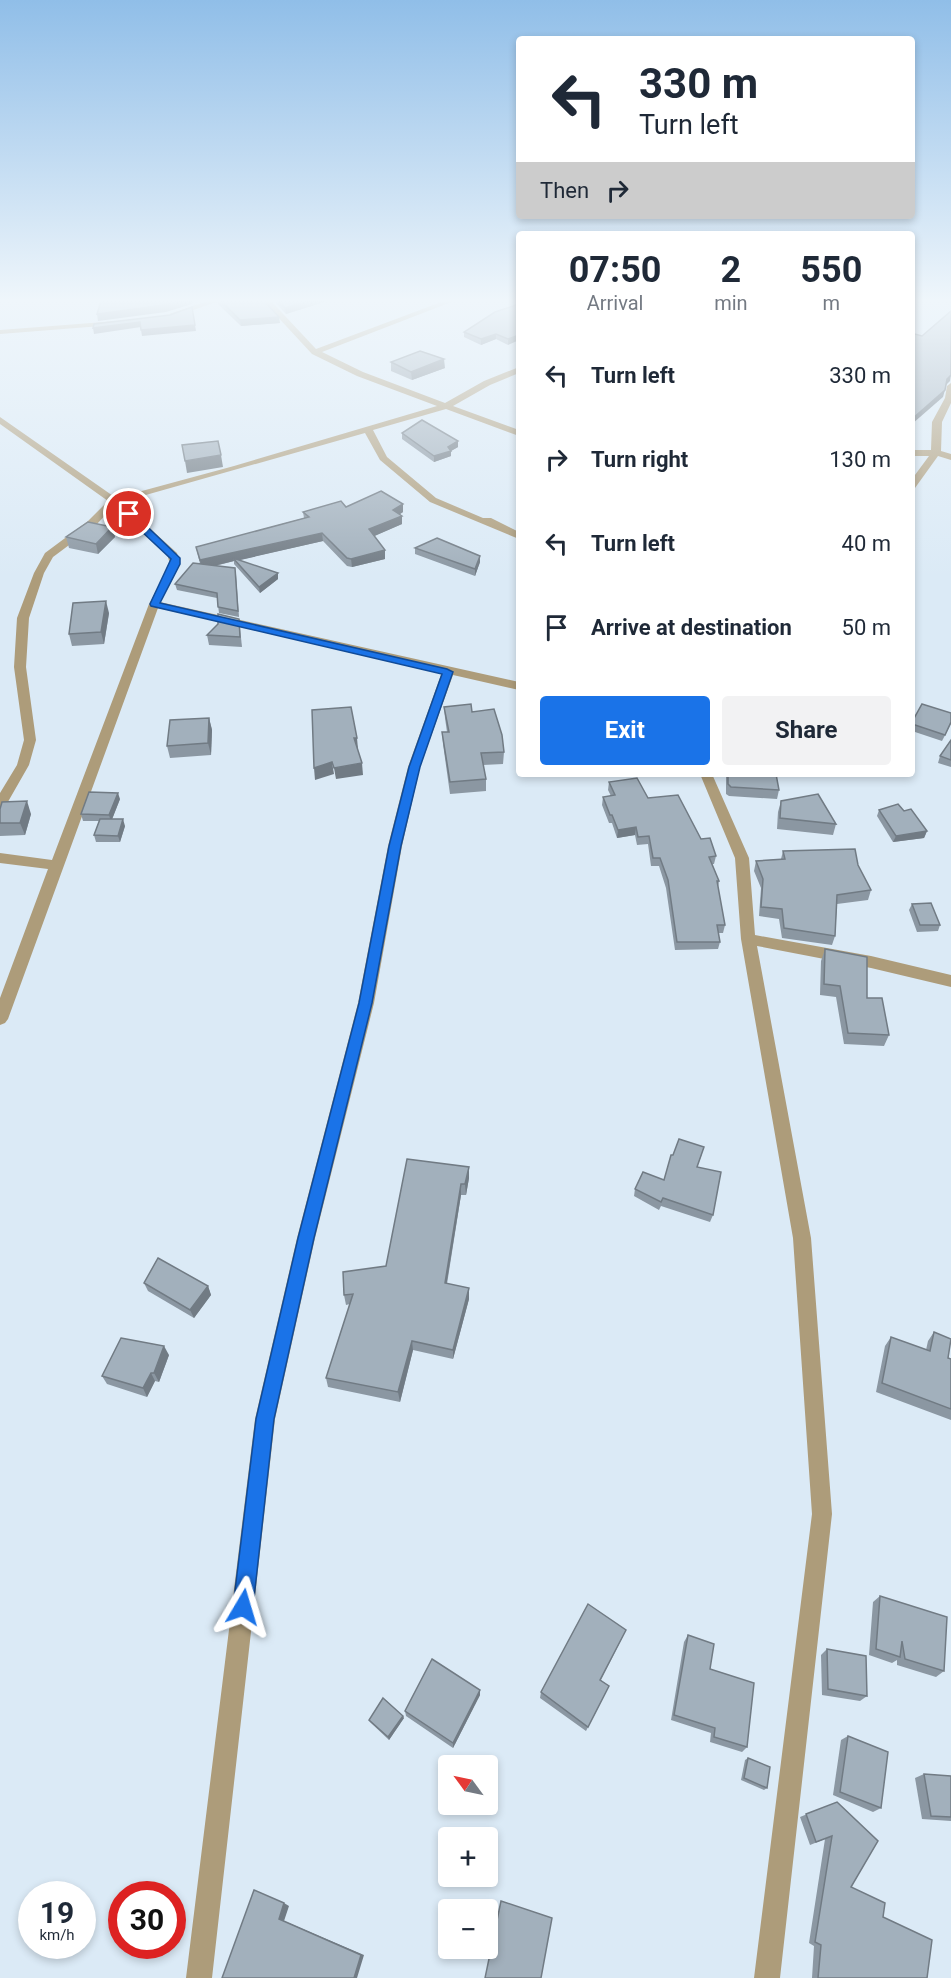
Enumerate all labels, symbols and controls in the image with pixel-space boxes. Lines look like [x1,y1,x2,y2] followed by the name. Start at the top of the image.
[639,59,758,108] text: 330 m
[540,60,618,138] icon: left
[639,109,739,141] text: Turn left
[601,174,634,207] icon: right
[540,178,589,203] text: Then
[569,249,661,291] text: 07:50
[721,249,741,291] text: 2
[800,249,862,291] text: 550
[587,291,643,315] text: Arrival
[714,291,748,315] text: min
[823,291,840,315] text: m
[540,359,573,392] icon: left
[591,363,675,388] text: Turn left
[829,363,891,388] text: 330 m
[540,443,573,476] icon: right
[591,447,688,472] text: Turn right
[829,447,891,472] text: 130 m
[103,488,154,539] pin
[112,497,145,530] icon: arrive
[540,527,573,560] icon: left
[591,531,675,556] text: Turn left
[842,531,891,556] text: 40 m
[540,611,573,644] icon: arrive
[591,615,792,640] text: Arrive at destination
[842,615,891,640] text: 50 m
[540,696,710,765] button: Exit
[722,696,891,765] button: Share
[211,1575,275,1639] position arrow
[438,1755,498,1815] north arrow
[438,1755,498,1959] map controls
[438,1827,498,1887] button: +
[108,1881,186,1959] speed limit sign: 30
[40,1895,74,1930] text: 19
[438,1899,498,1959] button: −
[39,1926,75,1944] text: km/h

